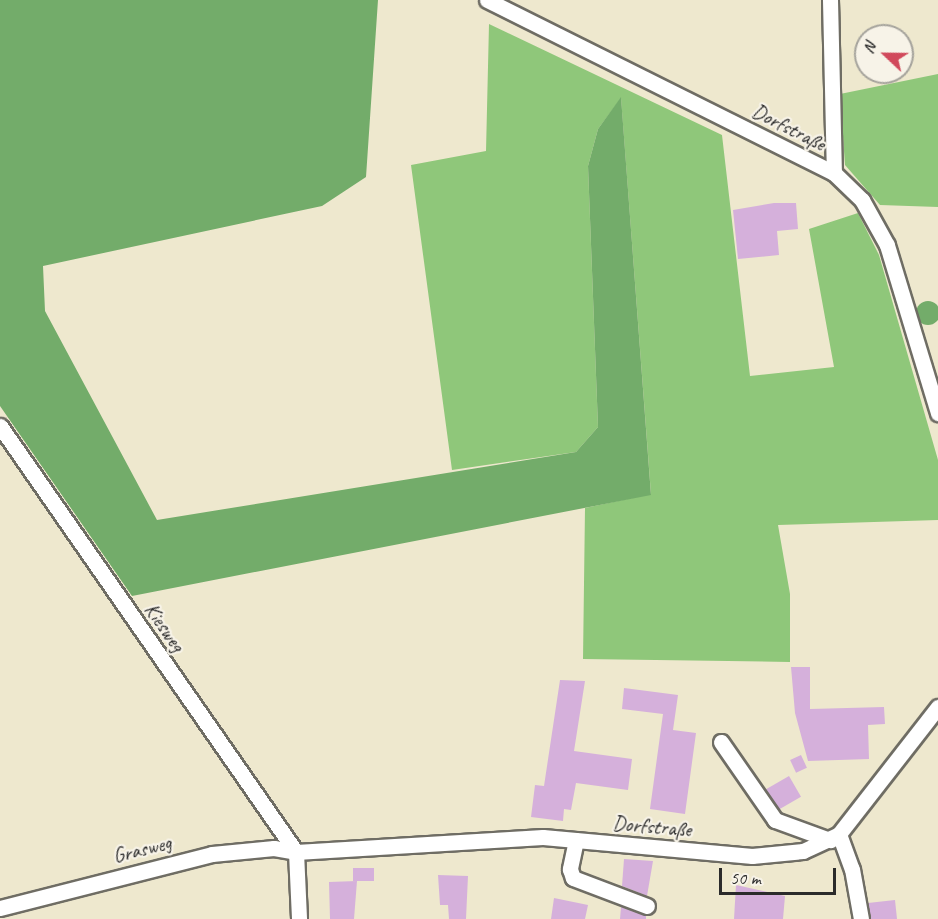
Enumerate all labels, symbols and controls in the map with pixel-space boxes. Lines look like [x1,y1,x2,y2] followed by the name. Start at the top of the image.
[854,24,914,84] north arrow
[858,40,880,56] text: N
[748,98,830,156] street label: Dorfstraße
[139,598,191,656] street label: Kiesweg
[612,810,692,842] street label: Dorfstraße
[110,830,174,868] street label: Grasweg
[722,856,839,894] scale bar
[730,867,761,889] text: 50 m

